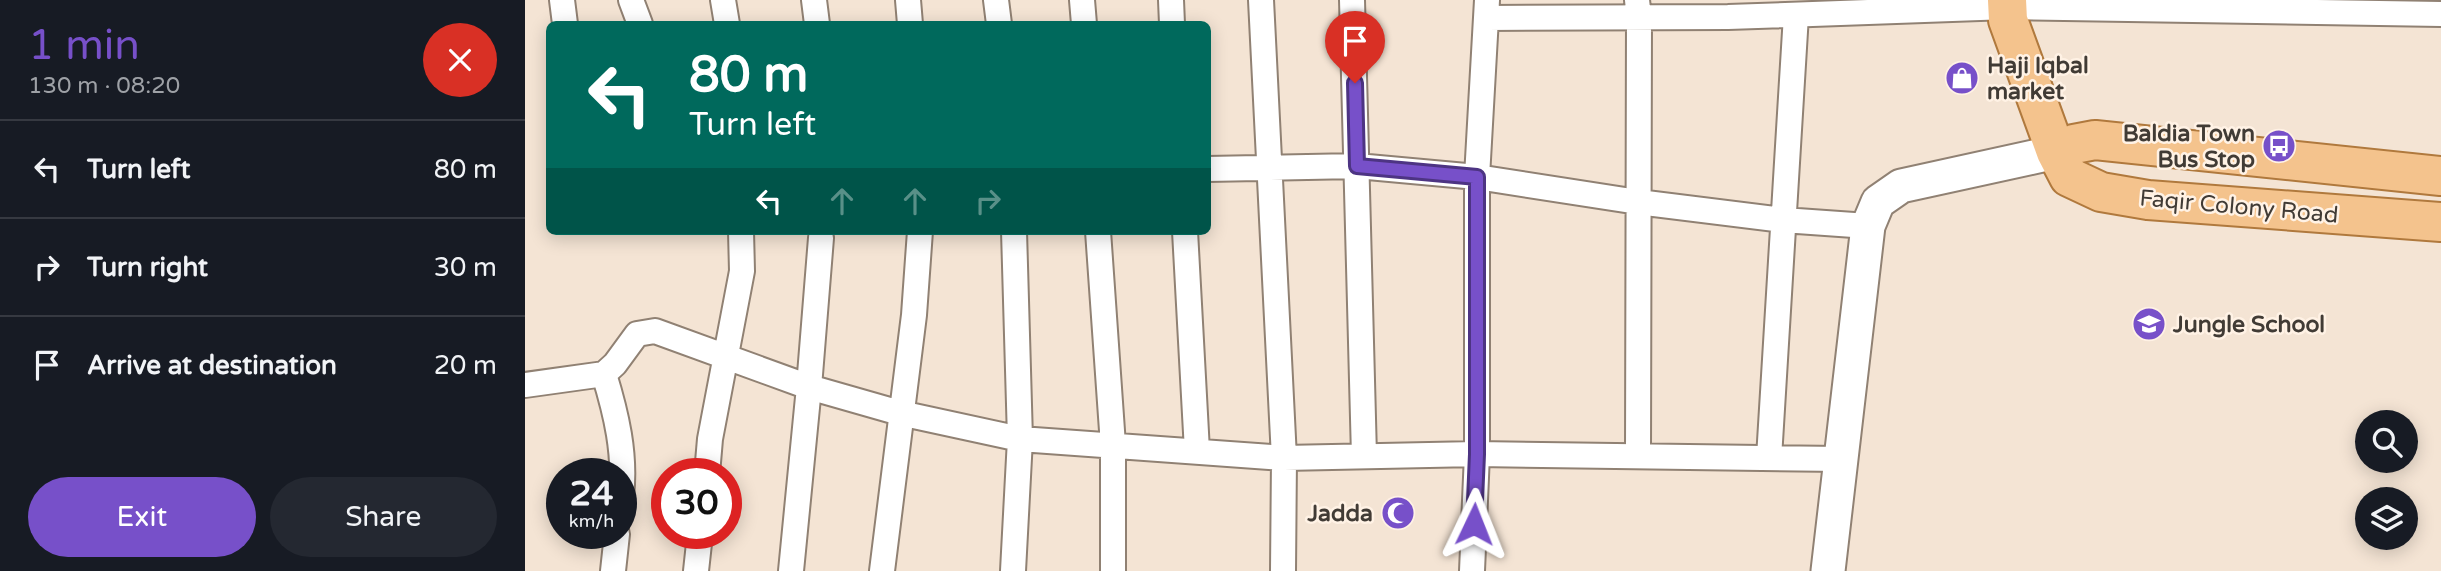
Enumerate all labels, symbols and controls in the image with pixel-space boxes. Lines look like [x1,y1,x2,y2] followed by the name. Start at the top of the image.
[1325,11,1385,83] pin
[28,20,140,71] text: 1 min
[1336,22,1374,60] icon: arrive
[423,23,497,97] button: close
[689,46,808,105] text: 80 m
[574,49,665,140] icon: left
[1987,52,2089,106] place label: Haji Iqbal market
[1943,59,1981,97] shop icon: Haji Iqbal market
[28,72,180,100] text: 130 m · 08:20
[689,106,816,144] text: Turn left
[2123,120,2255,174] place label: Baldia Town Bus Stop
[2260,127,2298,165] bus stop icon: Baldia Town Bus Stop
[28,150,66,188] icon: left
[87,154,190,185] text: Turn left
[434,154,497,185] text: 80 m
[750,182,788,220] icon: left
[823,182,861,220] icon: ahead
[896,182,934,220] icon: ahead
[969,182,1007,220] icon: right
[2138,184,2339,230] street label: Faqir Colony Road
[28,248,66,286] icon: right
[87,252,208,283] text: Turn right
[434,252,497,283] text: 30 m
[2130,305,2168,343] school or university icon: Jungle School
[2172,311,2325,339] place label: Jungle School
[28,346,66,384] icon: arrive
[87,350,337,381] text: Arrive at destination
[434,350,497,381] text: 20 m
[2355,410,2418,550] map controls
[2355,410,2418,473] button: search
[651,458,742,549] speed limit sign: 30
[570,473,613,515] text: 24
[28,477,256,557] button: Exit
[270,477,497,557] button: Share
[1437,487,1511,561] position arrow
[2355,487,2418,550] button: layers
[1379,494,1417,532] mosque icon: Jadda
[1306,500,1373,528] place label: Jadda
[569,510,614,532] text: km/h

